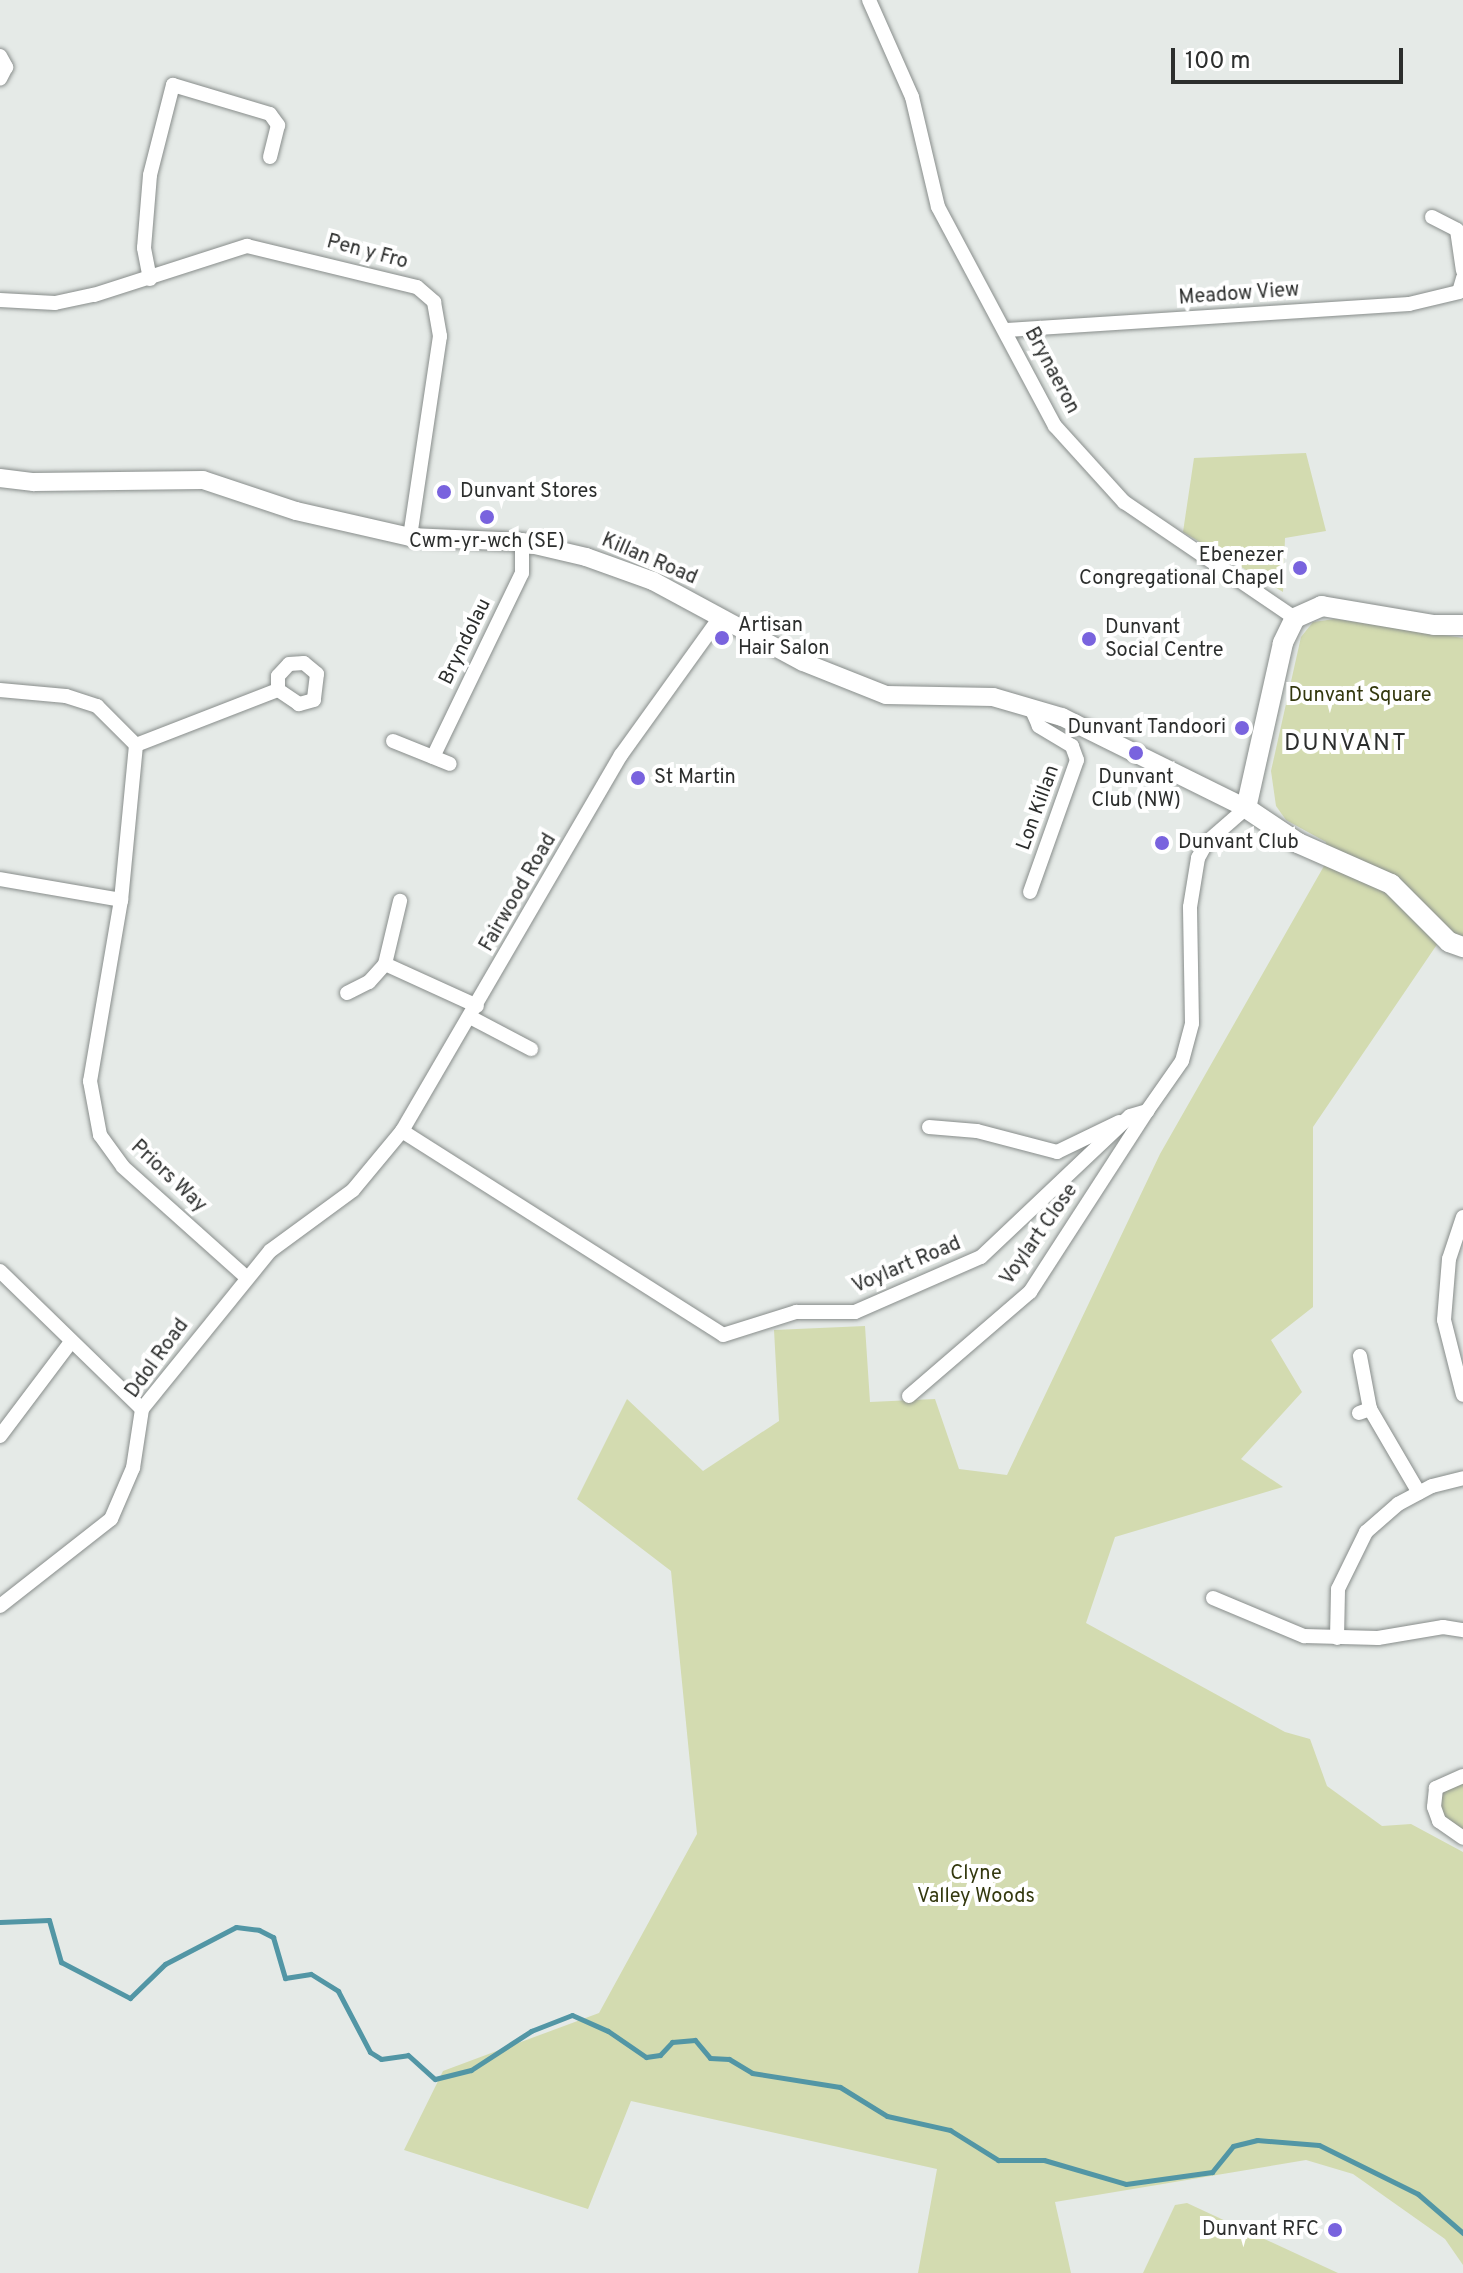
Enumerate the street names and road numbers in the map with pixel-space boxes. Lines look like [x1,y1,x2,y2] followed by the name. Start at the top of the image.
[324,231,410,275] street label: Pen y Fro
[1177,279,1301,311] street label: Meadow View
[1018,324,1084,418] street label: Brynaeron
[597,529,701,591] street label: Killan Road
[435,595,497,689] street label: Bryndolau
[1013,762,1065,854] street label: Lon Killan
[476,830,562,956] street label: Fairwood Road
[125,1136,211,1218] street label: Priors Way
[996,1180,1084,1290] street label: Voylart Close
[849,1232,965,1300] street label: Voylart Road
[121,1315,195,1403] street label: Ddol Road

